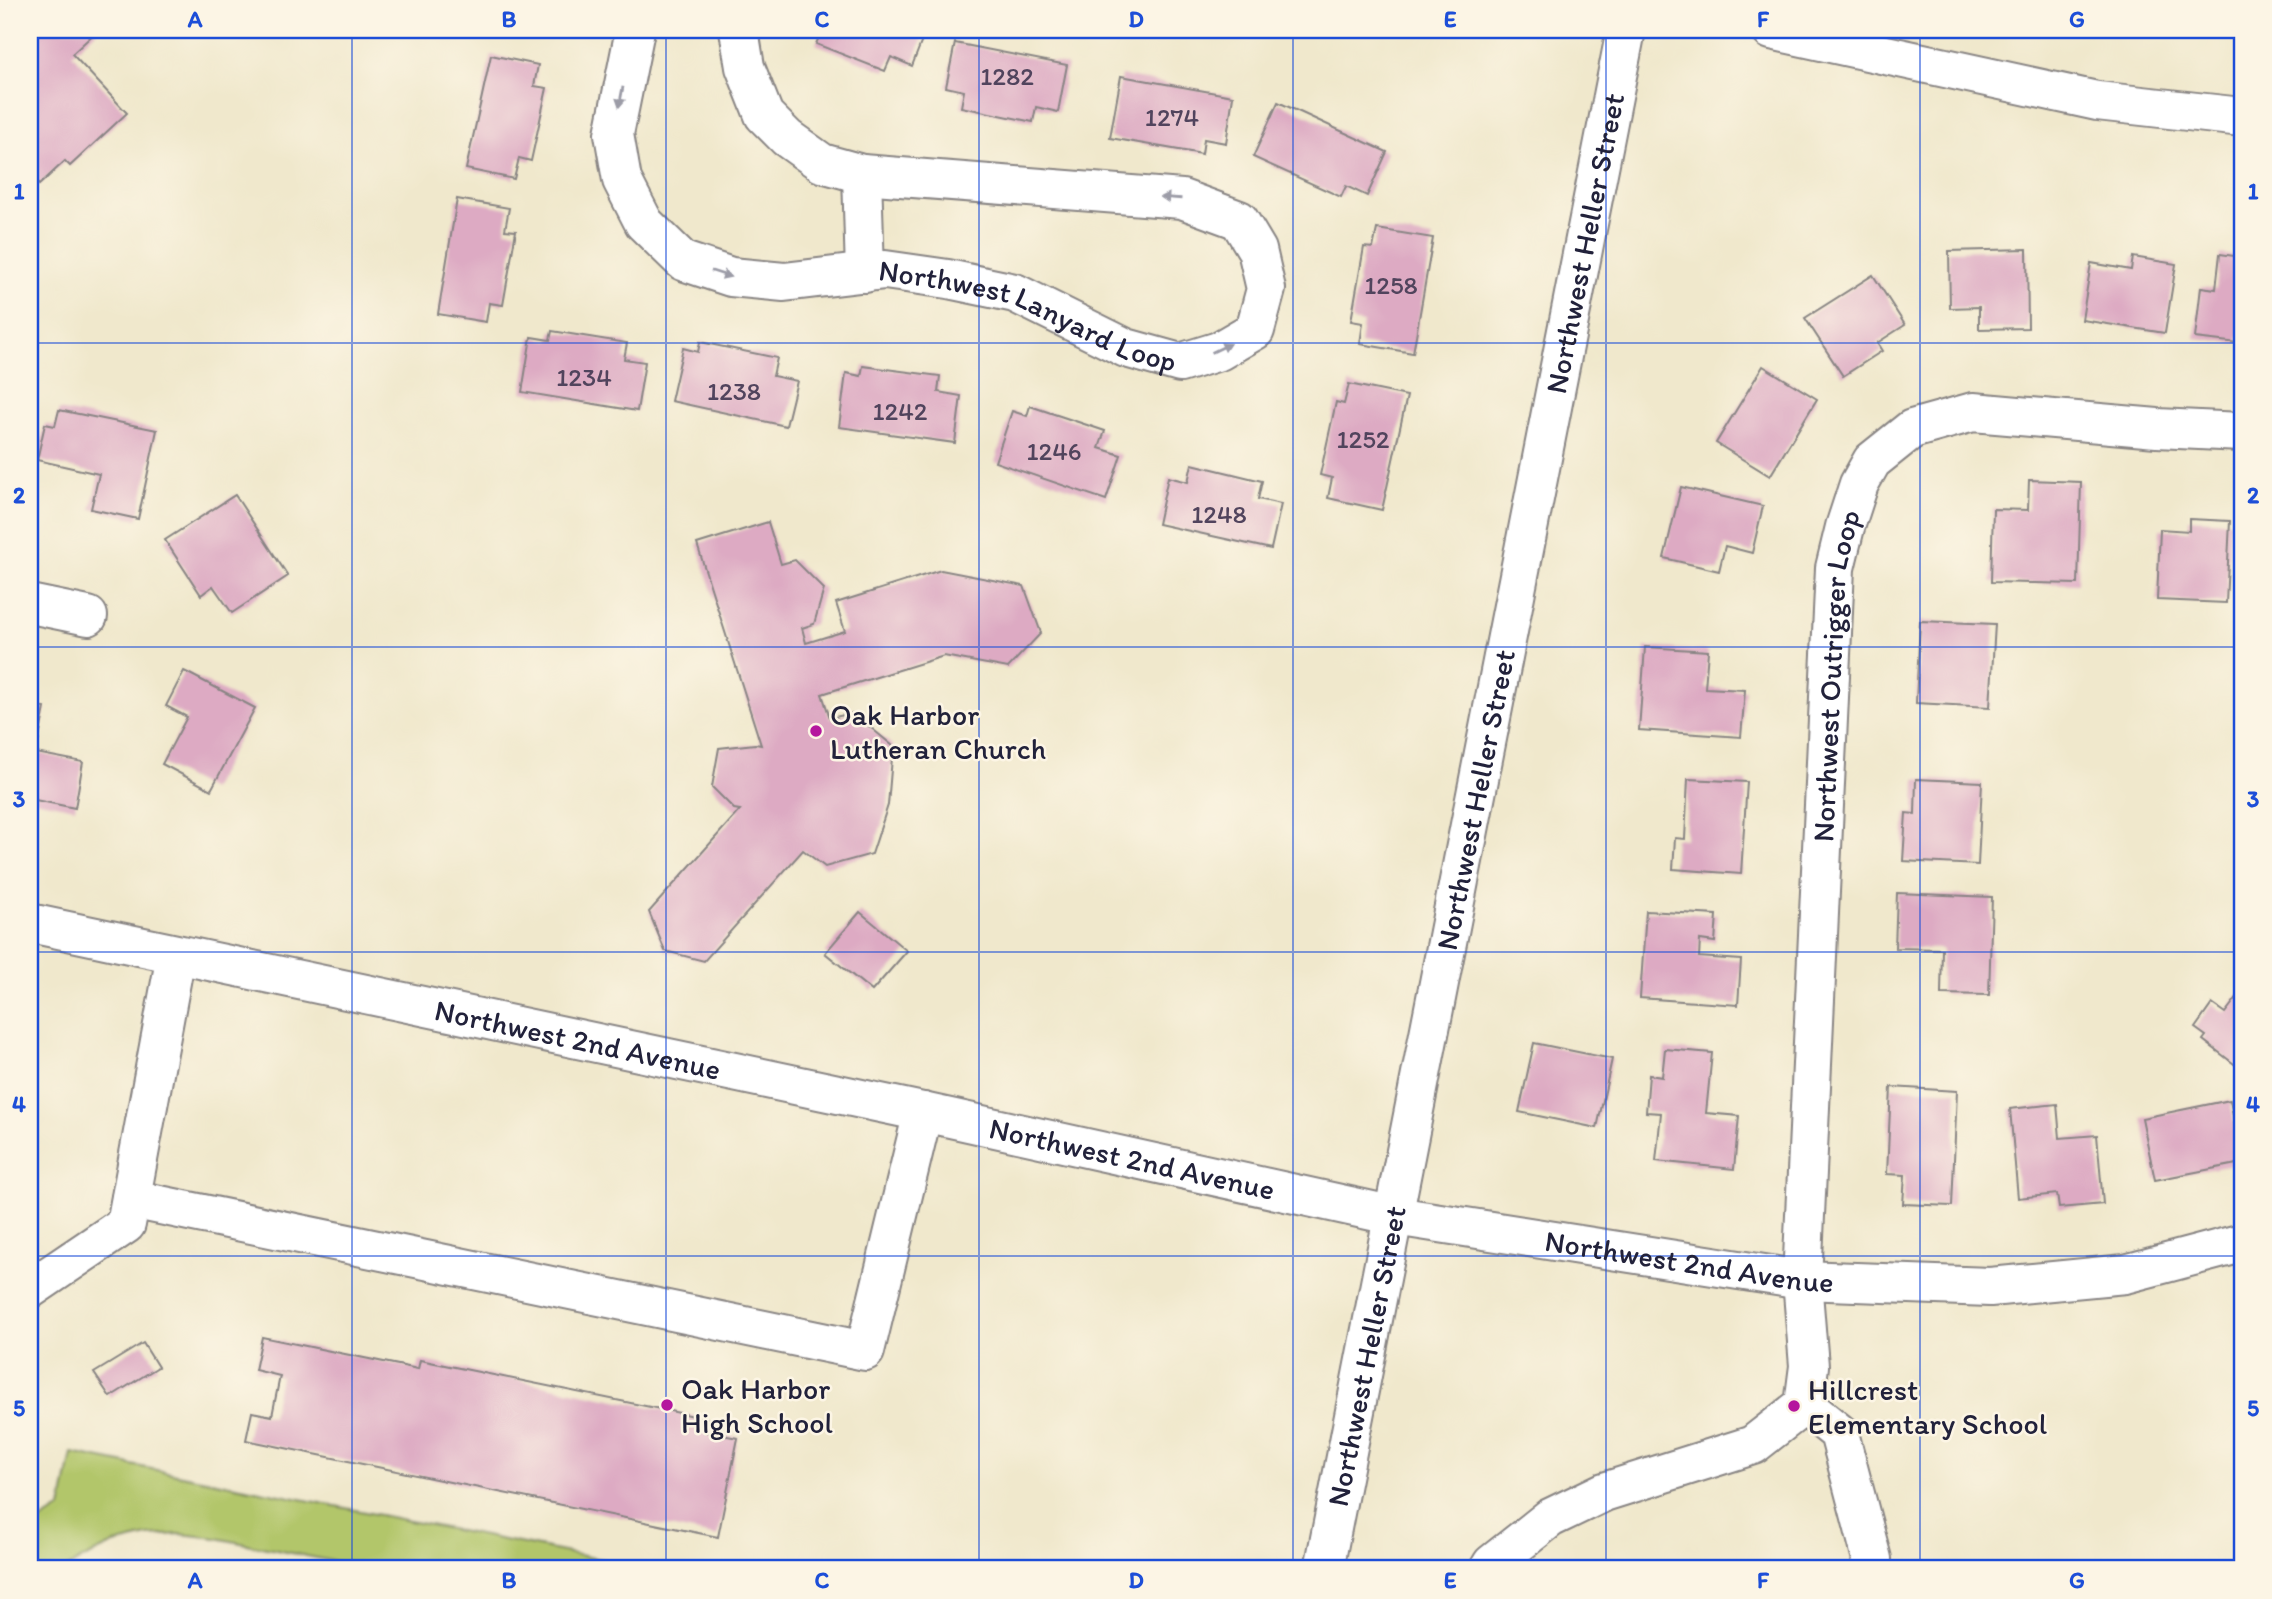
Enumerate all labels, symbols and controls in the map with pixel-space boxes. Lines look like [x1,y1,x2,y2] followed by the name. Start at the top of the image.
[187,5,203,33] text: A
[502,5,517,33] text: B
[815,5,830,33] text: C
[1128,5,1144,33] text: D
[1444,5,1457,33] text: E
[1757,5,1770,33] text: F
[2069,5,2085,33] text: G
[980,60,1034,92] house number: 1282
[616,86,627,108] one-way arrow
[1537,90,1632,397] street label: Northwest Heller Street
[1145,101,1200,133] house number: 1274
[14,177,25,205] text: 1
[2248,177,2259,205] text: 1
[1160,193,1182,204] one-way arrow
[876,251,1181,380] street label: Northwest Lanyard Loop
[711,269,732,279] one-way arrow
[1364,269,1418,301] house number: 1258
[1211,343,1231,354] one-way arrow
[556,361,612,393] house number: 1234
[707,375,761,407] house number: 1238
[872,395,928,427] house number: 1242
[1336,423,1390,455] house number: 1252
[1026,435,1082,467] house number: 1246
[13,481,26,509] text: 2
[2247,481,2260,509] text: 2
[1191,498,1247,530] house number: 1248
[1804,504,1868,843] street label: Northwest Outrigger Loop
[1427,646,1523,953] street label: Northwest Heller Street
[830,696,1046,767] place label: Oak Harbor Lutheran Church
[808,723,824,739] marker: Oak Harbor Lutheran Church
[13,785,26,813] text: 3
[2247,785,2260,813] text: 3
[431,991,724,1087] street label: Northwest 2nd Avenue
[12,1090,26,1118] text: 4
[2246,1090,2260,1118] text: 4
[986,1109,1279,1208] street label: Northwest 2nd Avenue
[1318,1203,1413,1510] street label: Northwest Heller Street
[1542,1221,1834,1300] street label: Northwest 2nd Avenue
[681,1370,834,1441] place label: Oak Harbor High School
[1808,1371,2048,1442] place label: Hillcrest Elementary School
[13,1394,25,1422] text: 5
[2247,1394,2259,1422] text: 5
[659,1397,675,1413] marker: Oak Harbor High School
[1786,1398,1802,1414] marker: Hillcrest Elementary School
[187,1566,203,1594] text: A
[502,1566,517,1594] text: B
[815,1566,830,1594] text: C
[1128,1566,1144,1594] text: D
[1444,1566,1457,1594] text: E
[1757,1566,1770,1594] text: F
[2069,1566,2085,1594] text: G

